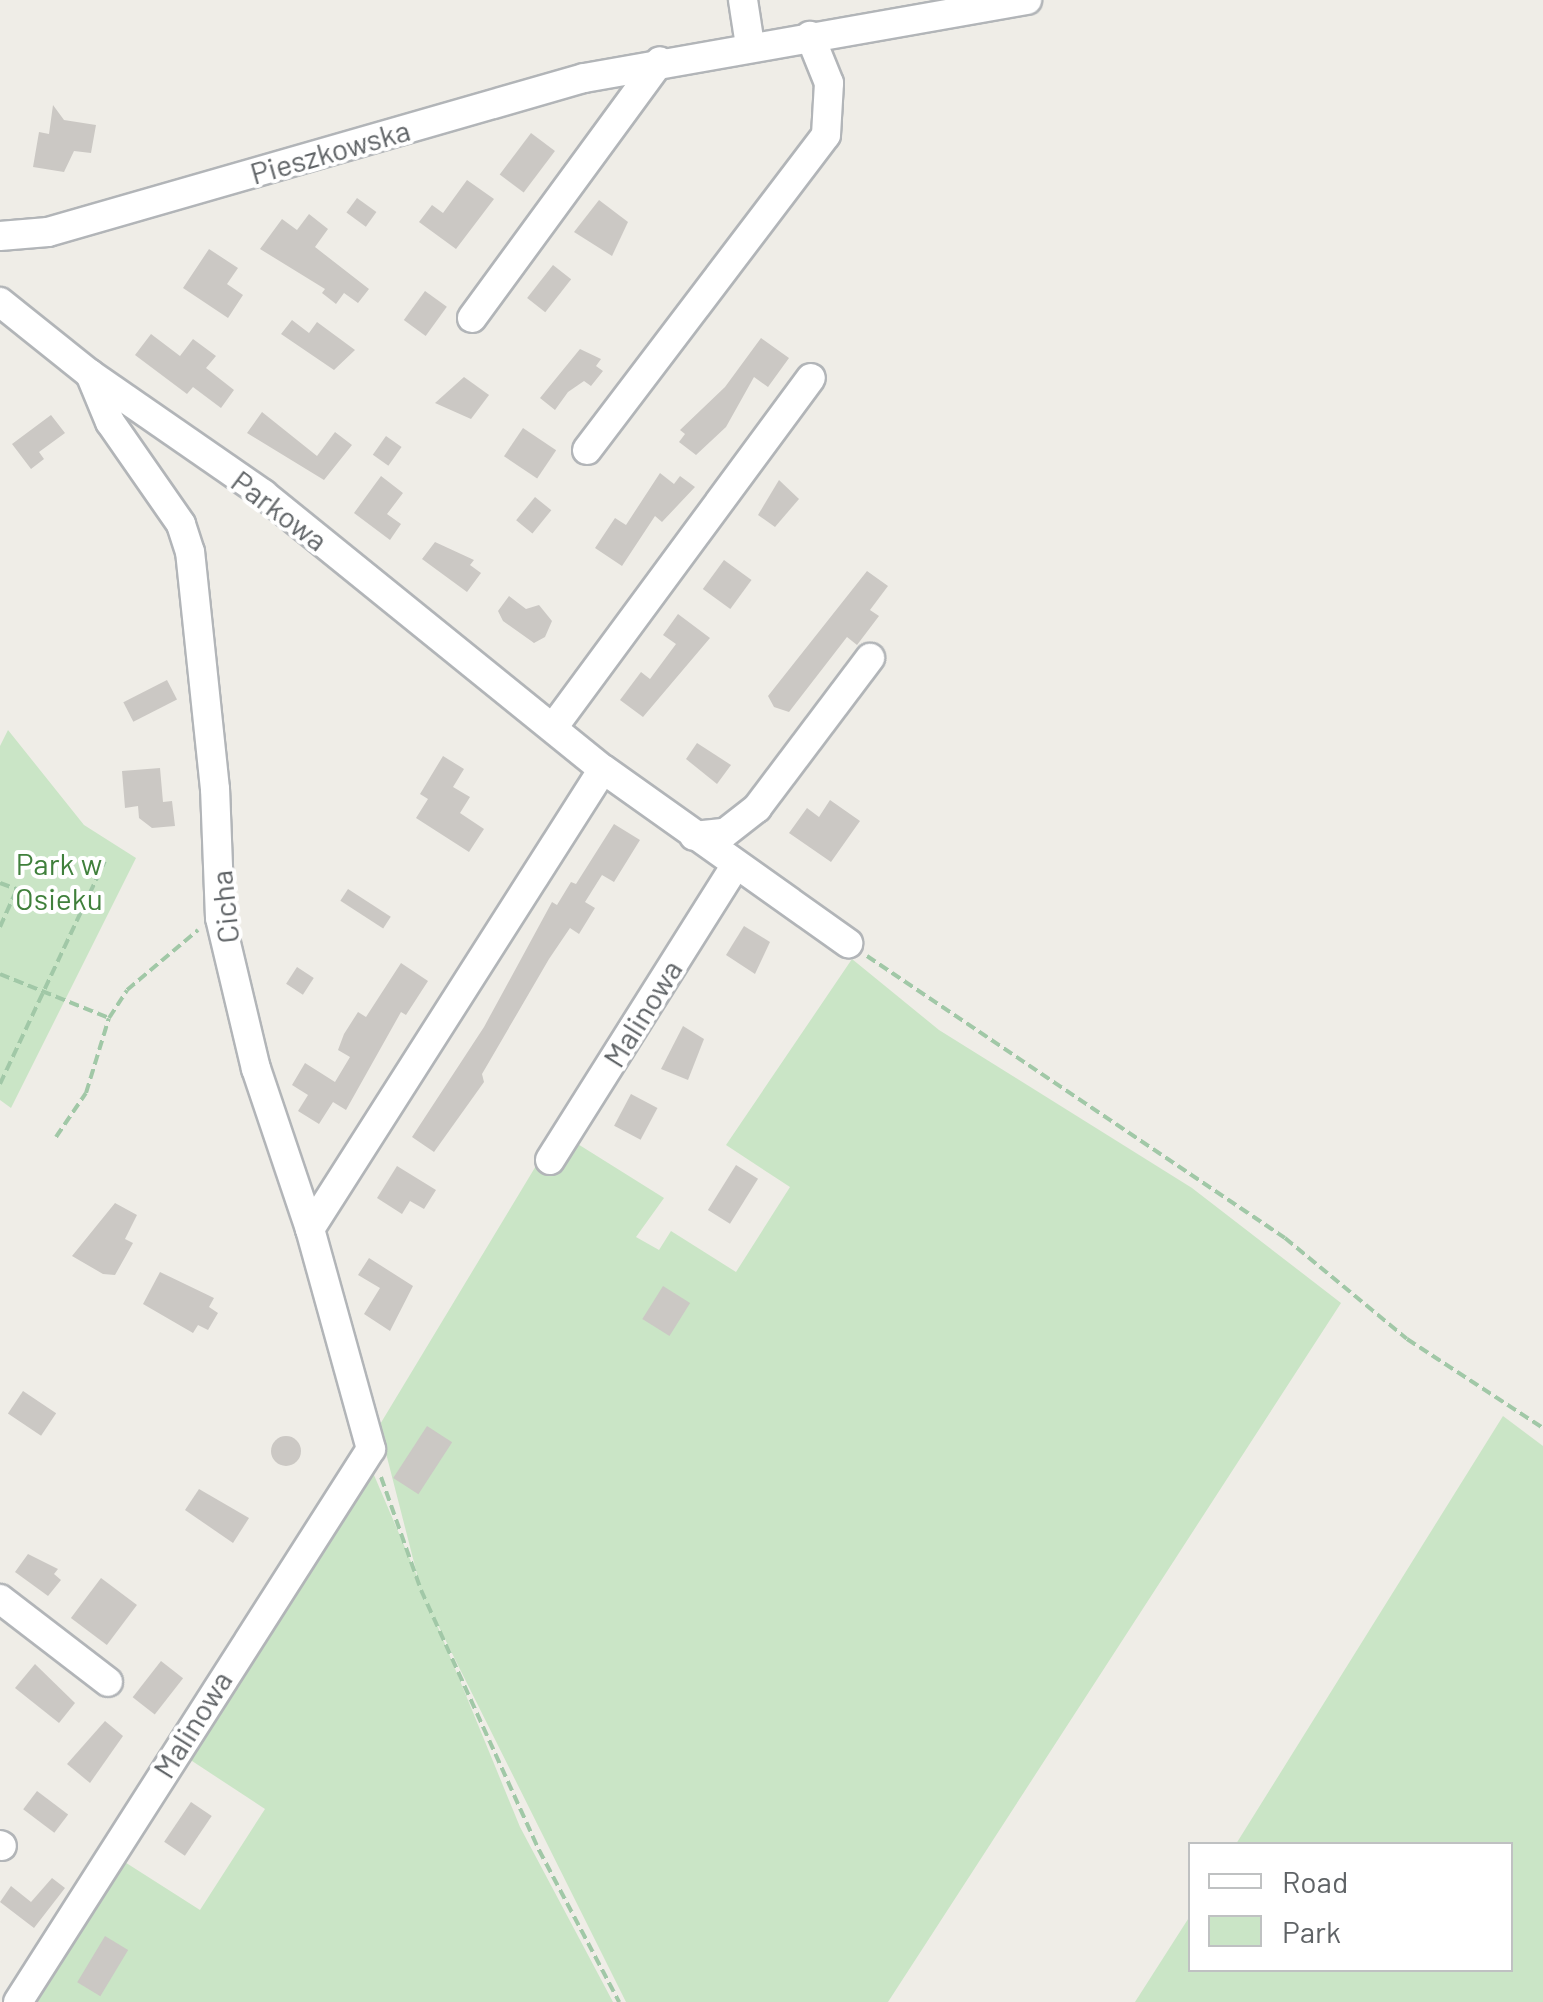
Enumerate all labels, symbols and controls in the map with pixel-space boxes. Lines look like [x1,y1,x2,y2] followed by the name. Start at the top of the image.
[246,111,414,191] street label: Pieszkowska
[225,462,335,558] street label: Parkowa
[15,845,103,916] park label: Park w Osieku
[202,869,246,945] street label: Cicha
[595,953,689,1073] street label: Malinowa
[145,1664,239,1784] street label: Malinowa
[1188,1842,1513,1972] legend
[1282,1863,1348,1899] text: Road
[1282,1913,1341,1949] text: Park

